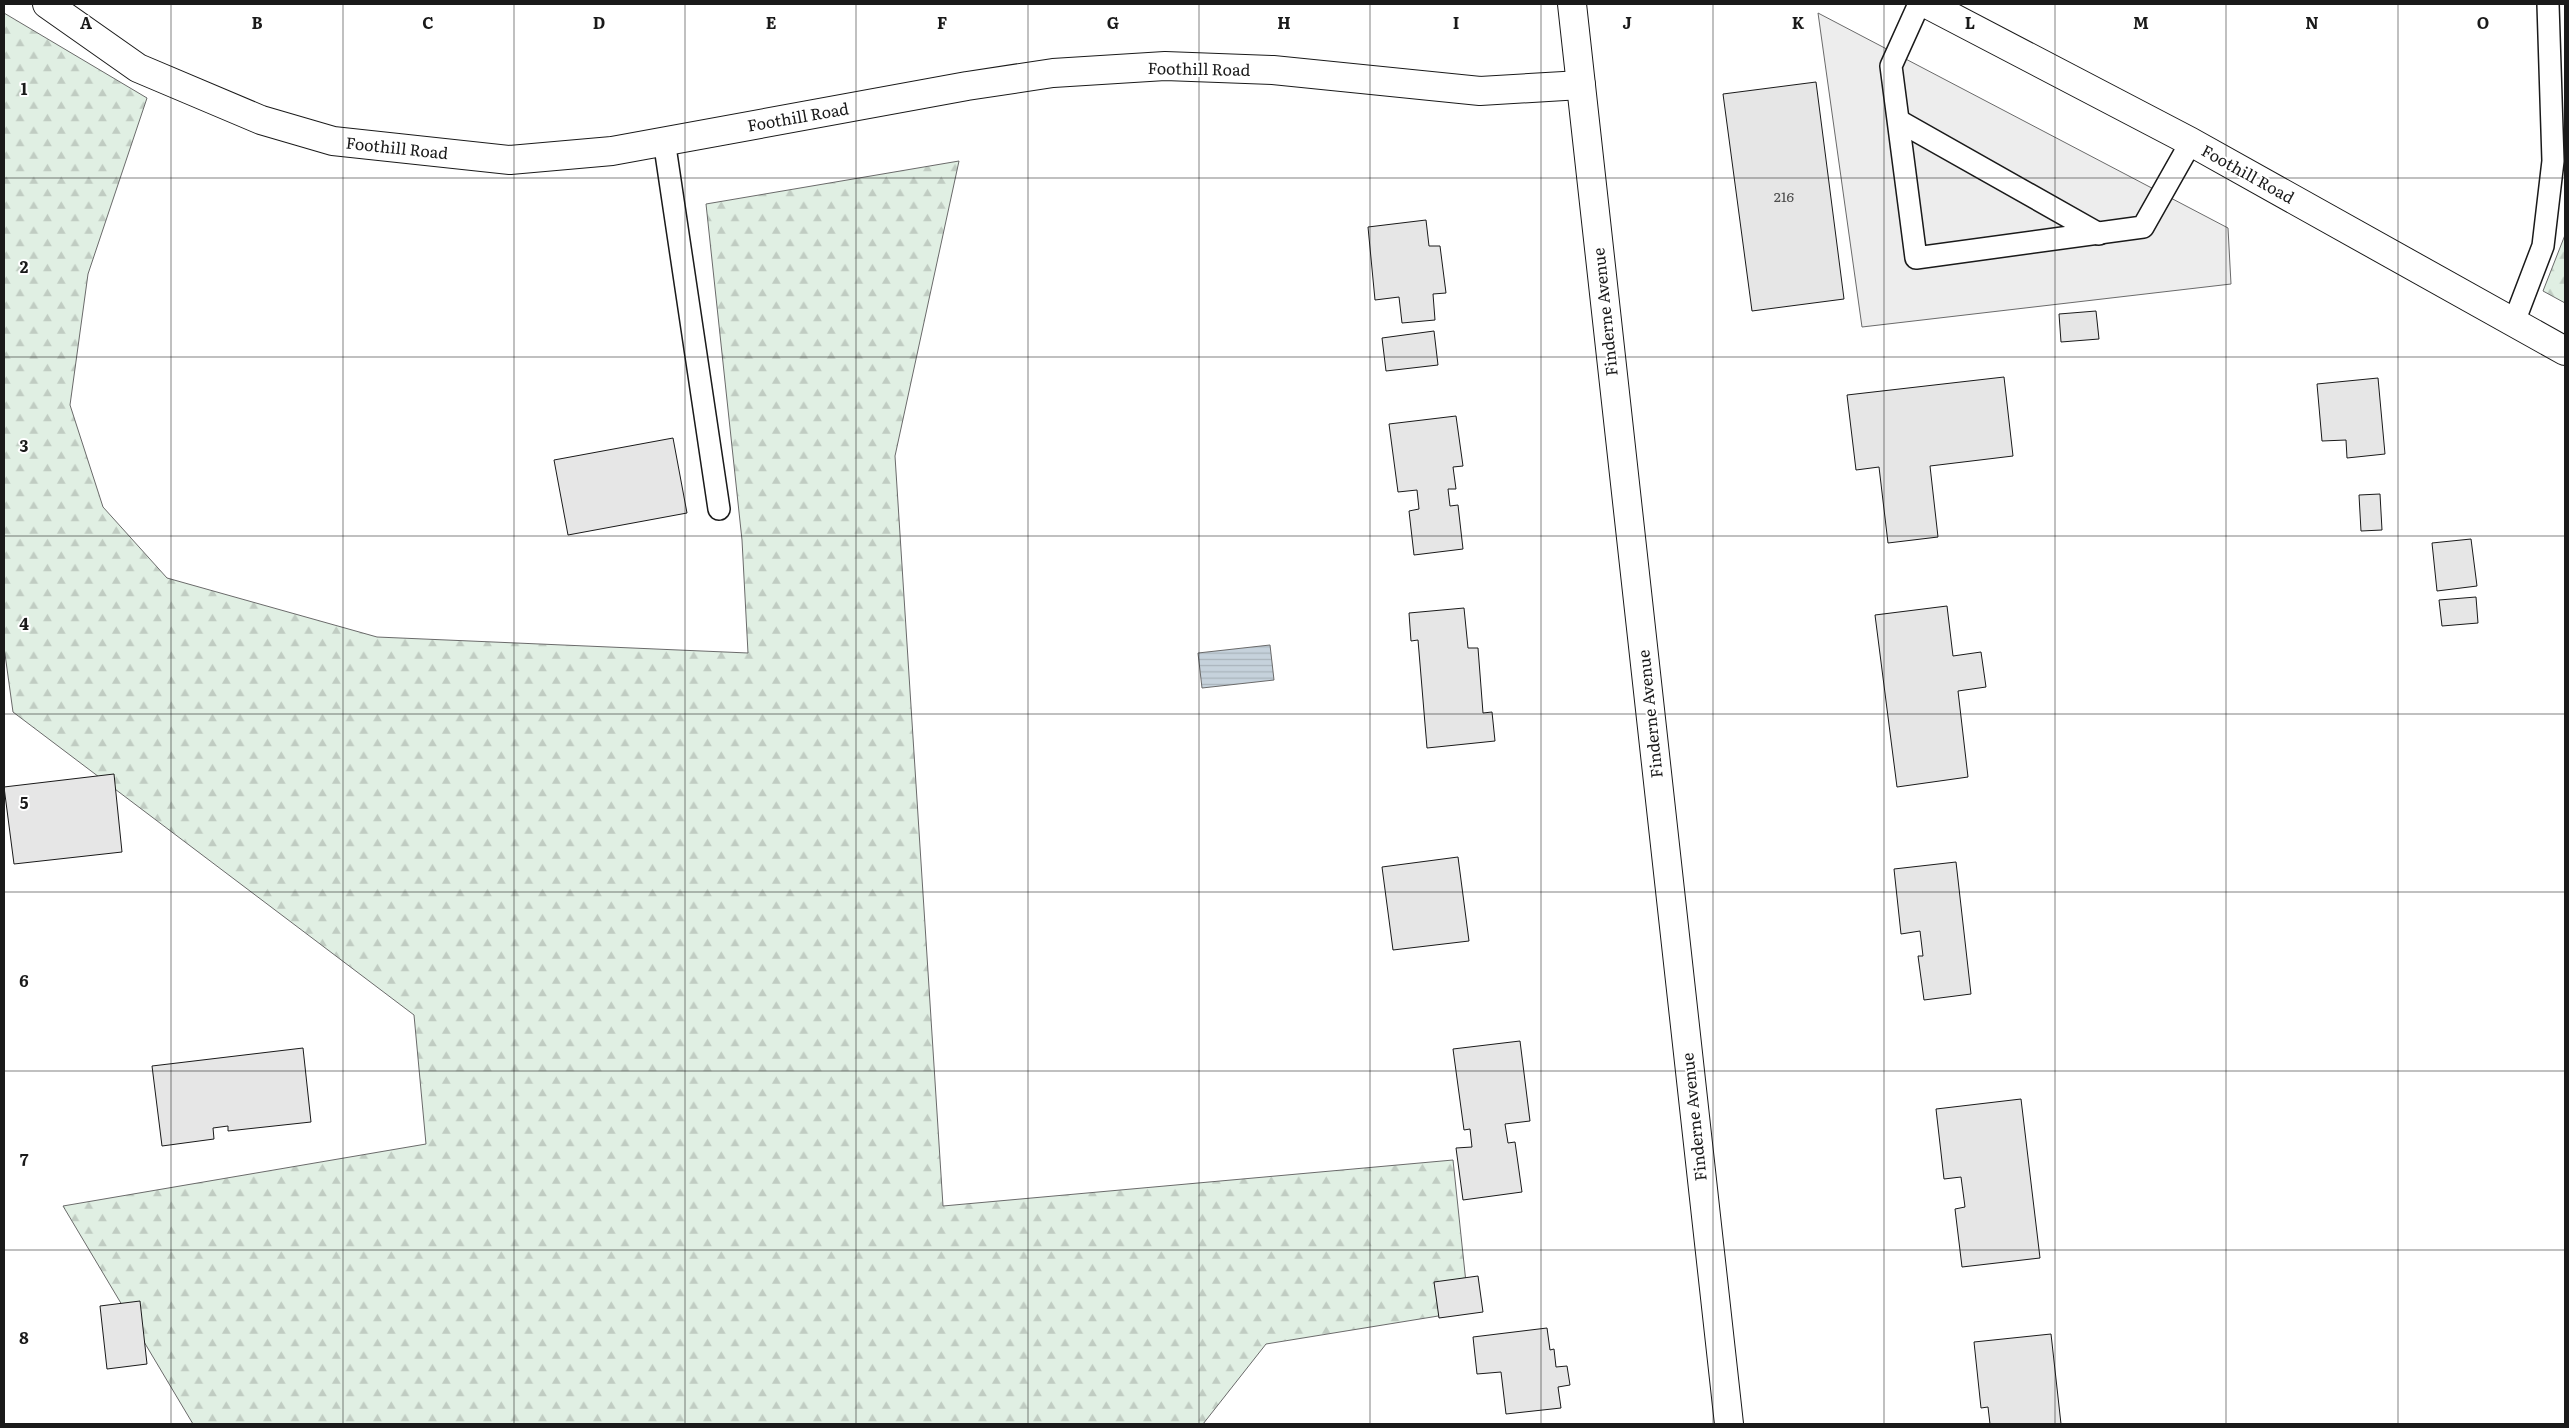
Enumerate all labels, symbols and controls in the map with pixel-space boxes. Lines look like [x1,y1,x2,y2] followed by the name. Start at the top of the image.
[80,10,92,34] text: A
[251,10,263,34] text: B
[422,10,434,34] text: C
[593,10,605,34] text: D
[766,10,777,34] text: E
[937,10,947,34] text: F
[1107,10,1119,34] text: G
[1277,10,1291,34] text: H
[1453,10,1459,34] text: I
[1622,10,1632,34] text: J
[1792,10,1805,34] text: K
[1965,10,1975,34] text: L
[2133,10,2149,34] text: M
[2305,10,2319,34] text: N
[2477,10,2489,34] text: O
[1147,55,1251,81] street label: Foothill Road
[21,76,28,100] text: 1
[745,95,851,137] street label: Foothill Road
[345,130,450,164] street label: Foothill Road
[2198,138,2299,209] street label: Foothill Road
[1774,186,1795,206] house number: 216
[1585,247,1623,378] street label: Finderne Avenue
[20,254,29,278] text: 2
[20,433,29,457] text: 3
[19,611,29,635] text: 4
[1630,649,1668,780] street label: Finderne Avenue
[20,790,29,814] text: 5
[19,968,29,992] text: 6
[1674,1052,1712,1183] street label: Finderne Avenue
[20,1147,29,1171] text: 7
[19,1325,29,1349] text: 8

